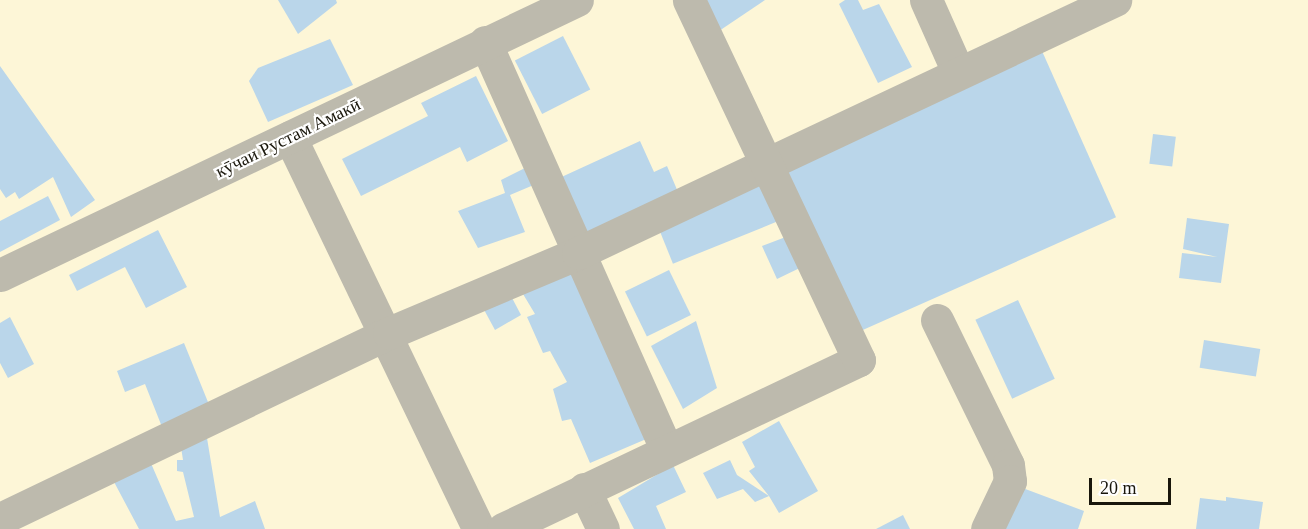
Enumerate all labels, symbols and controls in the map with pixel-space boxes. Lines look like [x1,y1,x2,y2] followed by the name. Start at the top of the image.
[212,94,364,182] street label: кӯчаи Рустам Амакӣ
[1092,466,1174,504] scale bar
[1100,478,1137,498] text: 20 m

